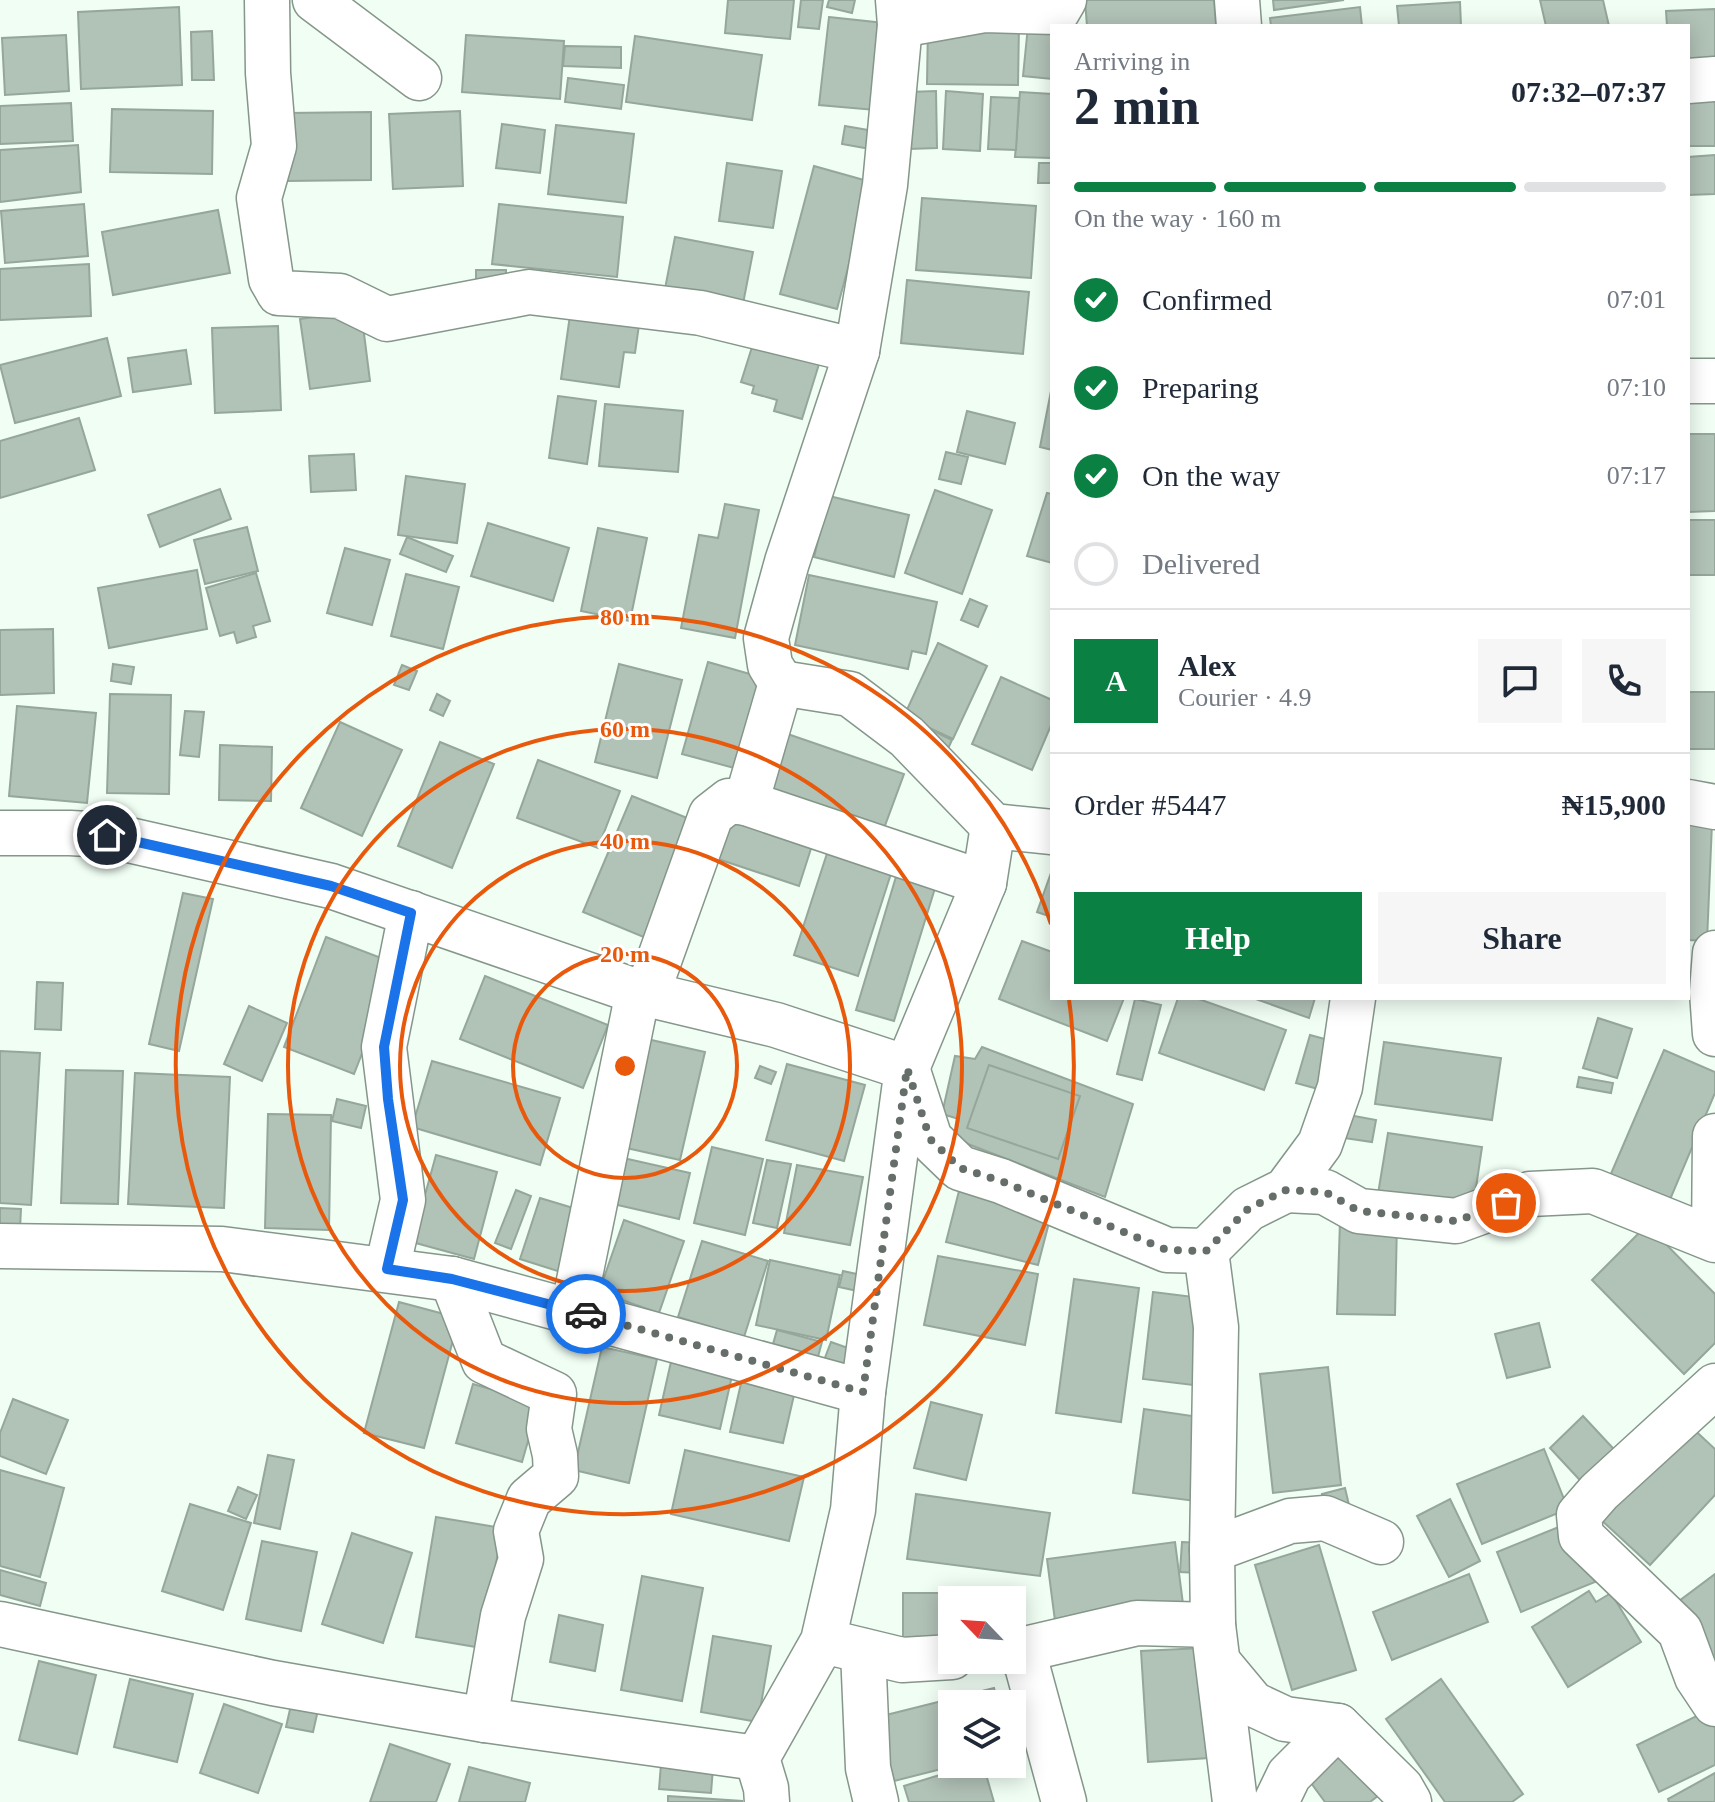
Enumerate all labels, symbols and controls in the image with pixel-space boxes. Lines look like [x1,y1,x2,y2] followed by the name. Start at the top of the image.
[1074,47,1190,76] text: Arriving in
[1511,75,1666,108] text: 07:32–07:37
[1074,78,1200,135] text: 2 min
[1074,204,1281,233] text: On the way · 160 m
[1074,278,1118,322] icon: check
[1142,283,1272,316] text: Confirmed
[1607,285,1666,314] text: 07:01
[1074,366,1118,410] icon: check
[1142,371,1259,404] text: Preparing
[1607,373,1666,402] text: 07:10
[1074,454,1118,498] icon: check
[1142,459,1280,492] text: On the way
[1607,461,1666,490] text: 07:17
[1142,547,1260,580] text: Delivered
[600,604,650,630] text: 80 m
[1478,639,1562,723] button: chat
[1582,639,1666,723] button: phone
[1178,649,1236,682] text: Alex
[1105,664,1127,697] text: A
[1178,683,1312,712] text: Courier · 4.9
[600,716,650,742] text: 60 m
[1074,788,1226,821] text: Order #5447
[1562,788,1666,821] text: ₦15,900
[73,801,141,869] pin
[85,813,129,857] icon: home
[600,828,650,854] text: 40 m
[1074,892,1362,984] button: Help
[1378,892,1666,984] button: Share
[600,941,650,967] text: 20 m
[611,1052,639,1080] centre of rings
[1472,1169,1540,1237] pin
[1484,1181,1528,1225] icon: bag
[546,1274,626,1354] courier
[564,1292,608,1336] icon: car
[938,1586,1026,1674] north arrow
[938,1586,1026,1778] map controls
[938,1690,1026,1778] button: layers

